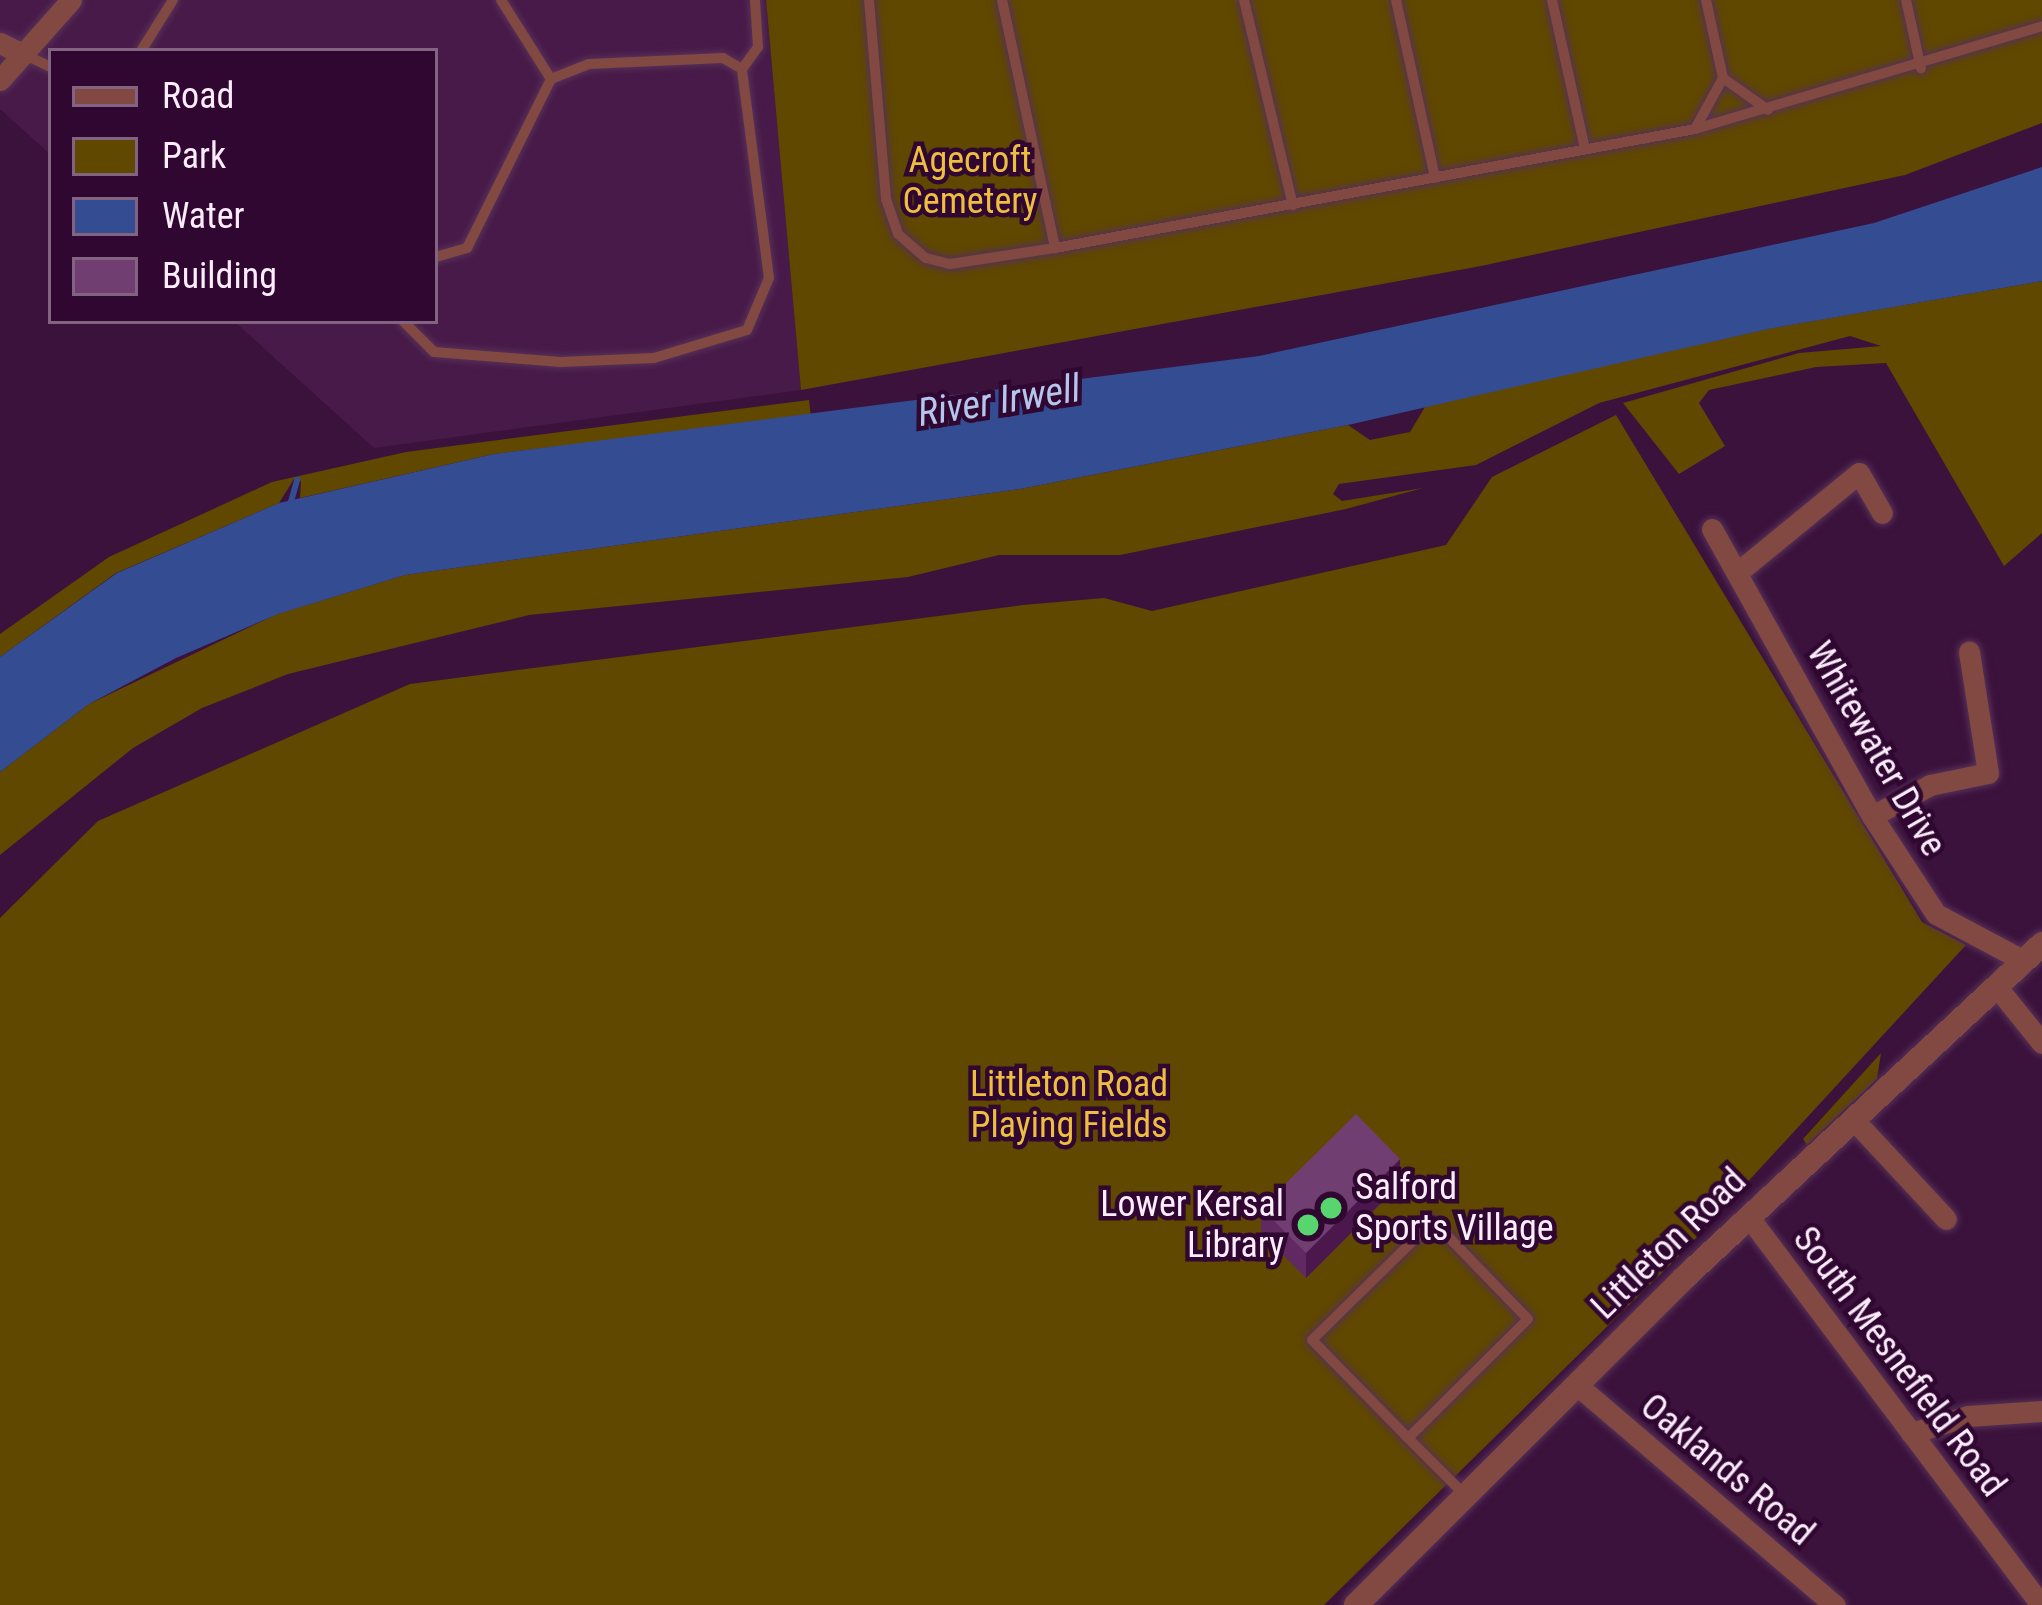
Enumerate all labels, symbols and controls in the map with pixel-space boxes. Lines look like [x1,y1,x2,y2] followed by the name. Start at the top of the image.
[48,48,438,324] legend
[162,75,234,117] text: Road
[162,135,226,177] text: Park
[902,138,1038,223] park label: Agecroft Cemetery
[162,195,245,237] text: Water
[162,255,277,297] text: Building
[914,365,1084,437] water label: River Irwell
[1797,634,1955,864] street label: Whitewater Drive
[970,1062,1168,1147] park label: Littleton Road Playing Fields
[1583,1160,1755,1328] street label: Littleton Road
[1355,1165,1554,1250] place label: Salford Sports Village
[1100,1182,1284,1267] place label: Lower Kersal Library
[1318,1195,1344,1221] marker: Salford Sports Village
[1295,1212,1321,1238] marker: Lower Kersal Library
[1784,1219,2014,1505] street label: South Mesnefield Road
[1632,1385,1822,1555] street label: Oaklands Road

